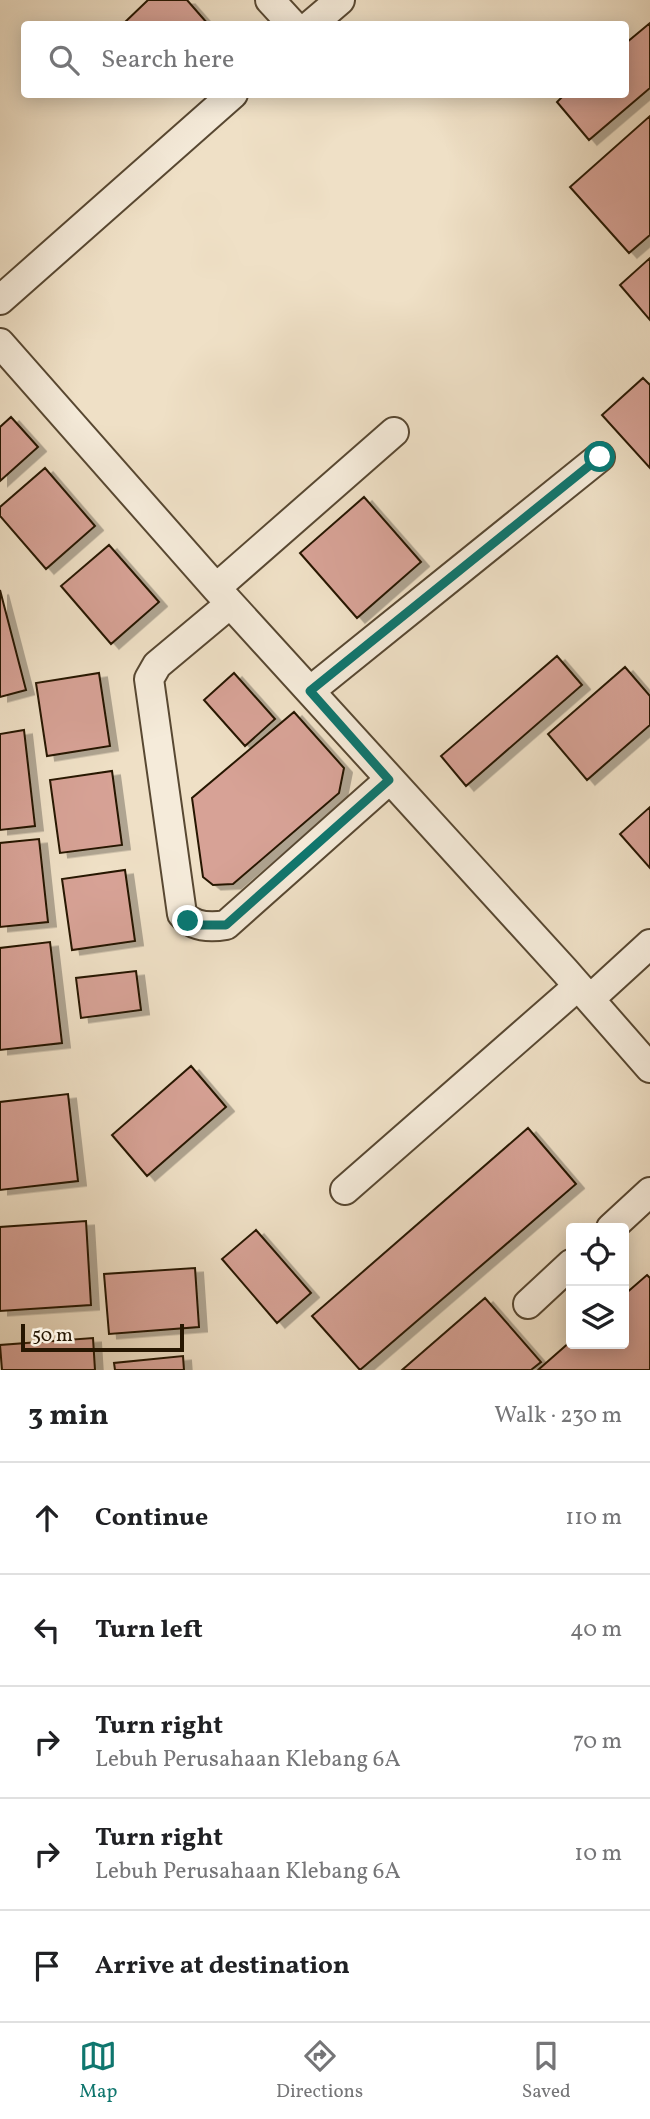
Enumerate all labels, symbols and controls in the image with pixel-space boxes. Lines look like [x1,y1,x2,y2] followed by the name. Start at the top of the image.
[21,21,629,98] search box
[45,41,83,79] icon: search
[101,42,234,78] text: Search here
[584,441,615,472] route start
[172,905,203,936] route end
[566,1223,629,1349] map controls
[566,1223,629,1286] button: locate
[566,1286,629,1349] button: layers
[21,1321,184,1353] scale bar
[32,1323,73,1349] text: 50 m
[28,1395,109,1437] text: 3 min
[494,1400,622,1432] text: Walk · 230 m
[28,1499,66,1537] icon: ahead
[95,1500,208,1536] text: Continue
[565,1502,622,1534] text: 110 m
[28,1611,66,1649] icon: left
[95,1612,203,1648] text: Turn left
[570,1614,622,1646] text: 40 m
[95,1708,223,1744] text: Turn right
[28,1723,66,1761] icon: right
[573,1726,622,1758] text: 70 m
[95,1744,401,1776] text: Lebuh Perusahaan Klebang 6A
[95,1820,223,1856] text: Turn right
[28,1835,66,1873] icon: right
[574,1838,622,1870] text: 10 m
[95,1856,401,1888] text: Lebuh Perusahaan Klebang 6A
[28,1947,66,1985] icon: arrive
[95,1948,350,1984] text: Arrive at destination
[79,2037,117,2105] tab: Map
[276,2037,363,2105] tab: Directions
[522,2037,571,2105] tab: Saved

